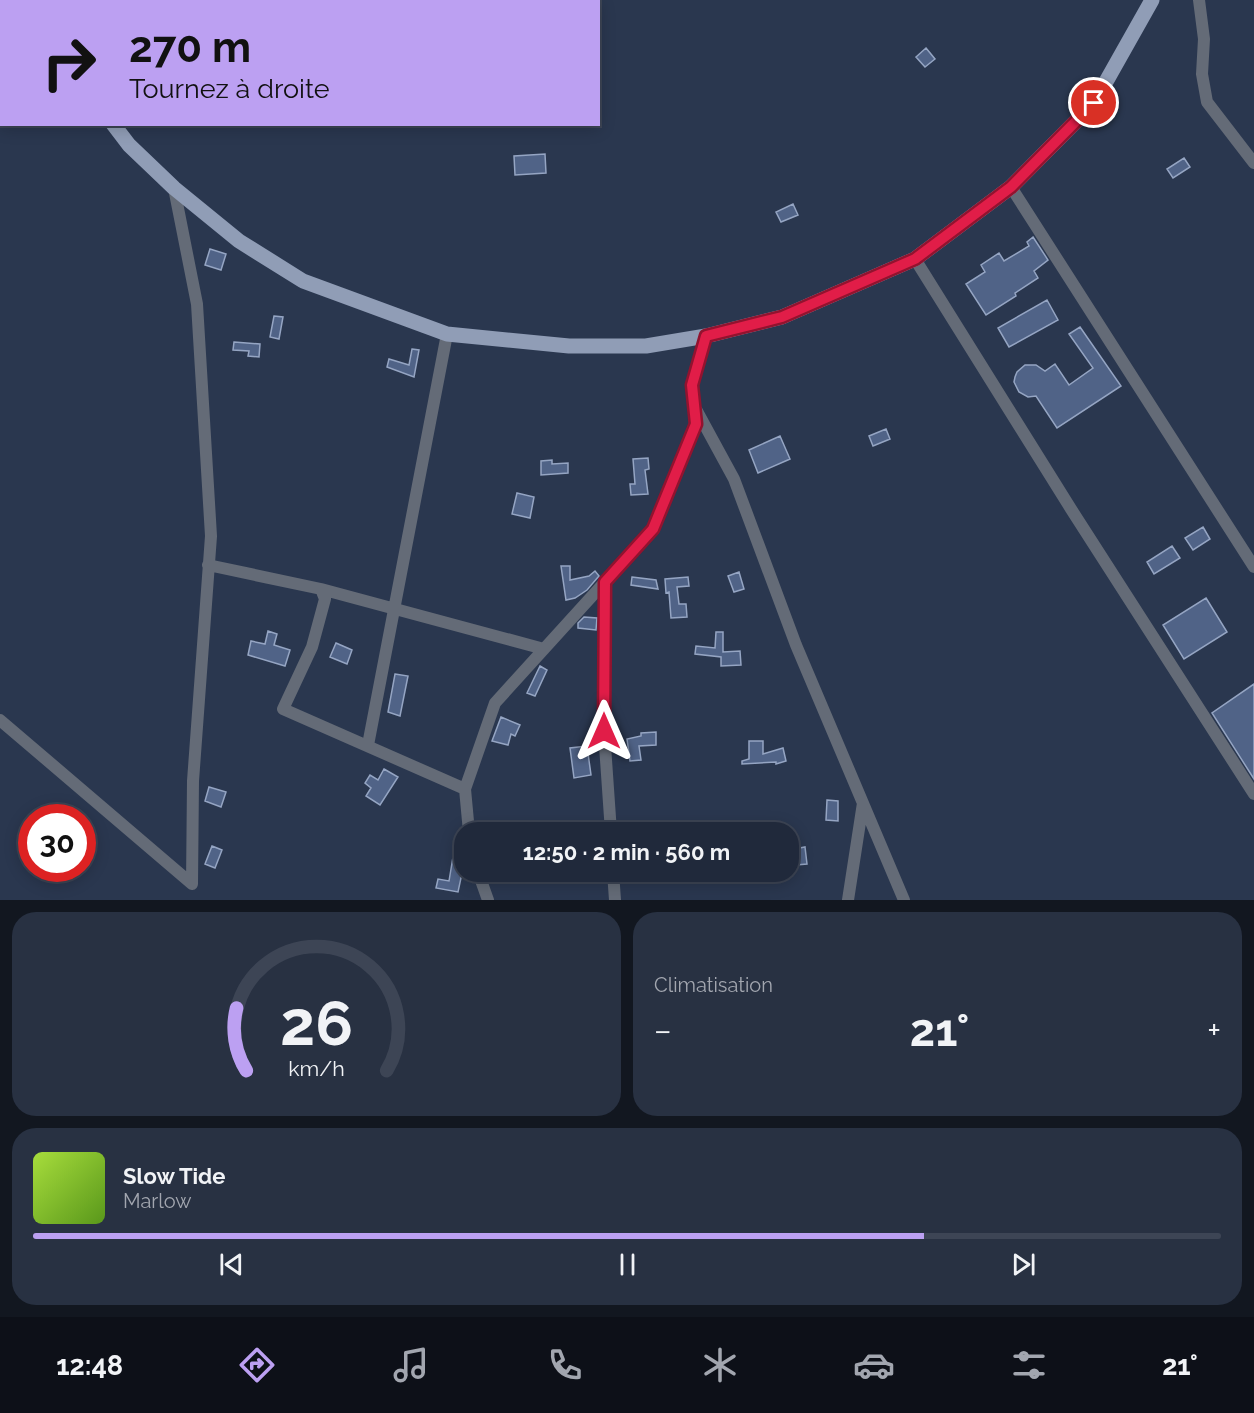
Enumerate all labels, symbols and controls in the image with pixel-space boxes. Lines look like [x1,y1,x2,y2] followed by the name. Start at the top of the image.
[129,23,251,72] text: 270 m
[30,24,108,102] icon: right
[129,73,330,104] text: Tournez à droite
[1068,77,1119,128] pin
[1077,86,1110,119] icon: arrive
[572,699,636,763] position arrow
[18,804,96,882] speed limit sign: 30
[523,839,730,865] text: 12:50 · 2 min · 560 m
[654,973,773,997] text: Climatisation
[280,986,353,1060] text: 26
[910,1004,969,1057] text: 21°
[654,1011,672,1050] text: −
[1207,1011,1221,1050] text: +
[288,1056,345,1081] text: km/h
[123,1163,225,1189] text: Slow Tide
[123,1189,192,1213] text: Marlow
[215,1248,248,1281] icon: previous
[611,1248,644,1281] icon: pause
[1007,1248,1040,1281] icon: next
[236,1344,278,1386] icon: directions
[390,1344,432,1386] icon: music
[544,1344,586,1386] icon: phone
[699,1344,741,1386] icon: climate
[853,1344,895,1386] icon: car
[1008,1344,1050,1386] icon: filters
[56,1350,123,1381] text: 12:48
[1162,1350,1198,1381] text: 21°

